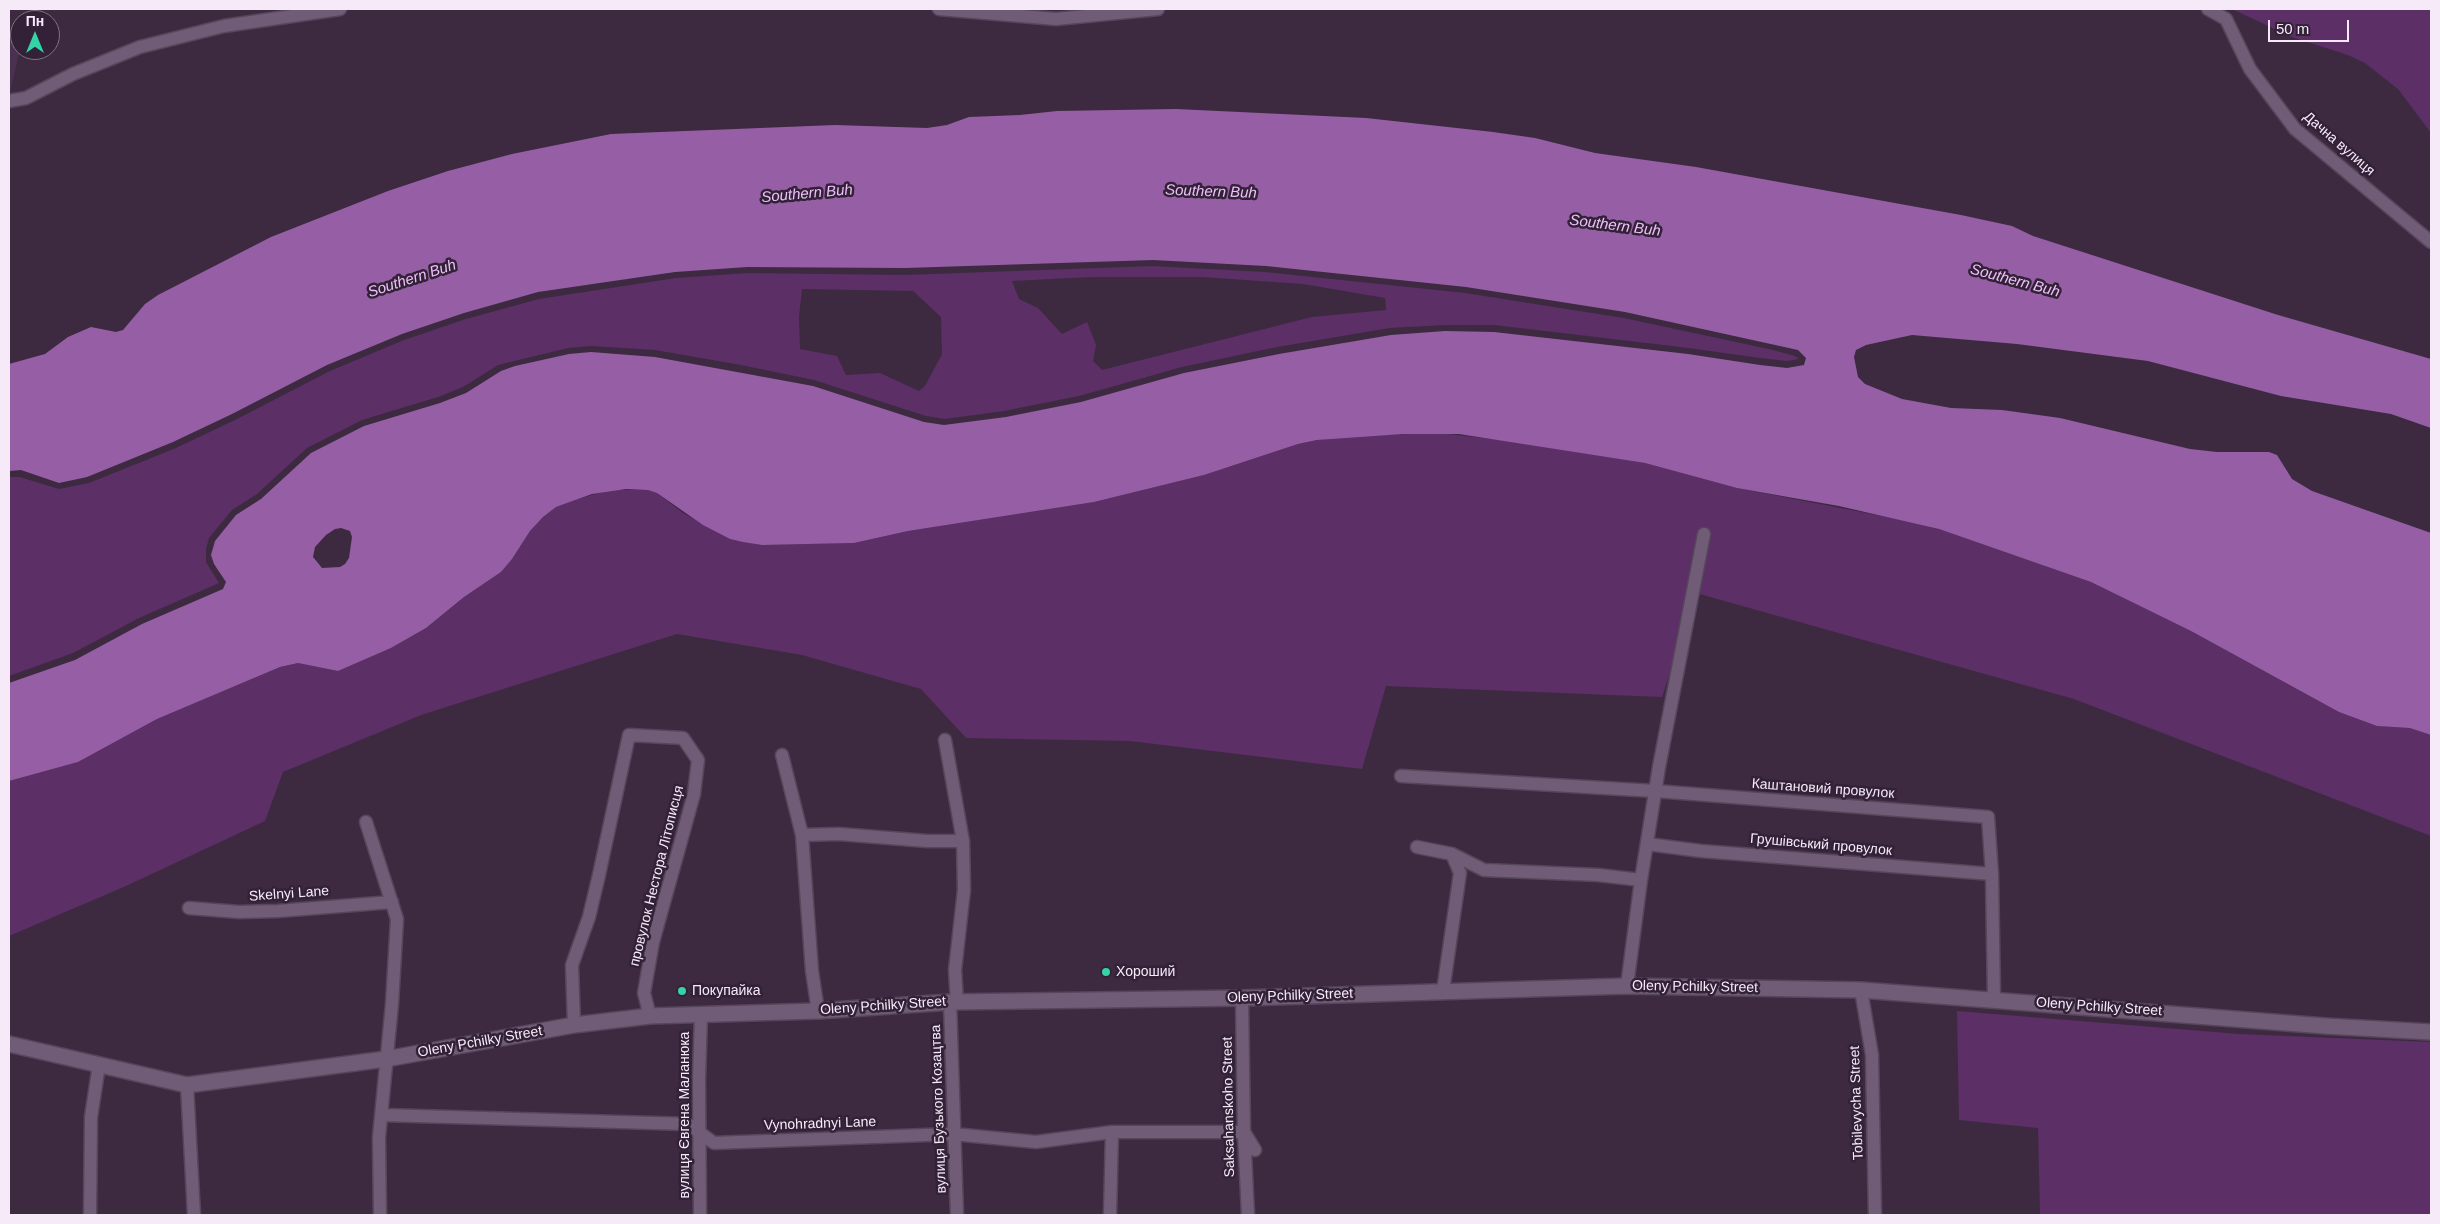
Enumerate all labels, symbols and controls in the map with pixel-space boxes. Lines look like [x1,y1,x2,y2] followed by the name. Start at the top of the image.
[10,10,60,60] north arrow
[2270,10,2351,42] scale bar
[26,13,44,29] text: Пн
[2276,20,2309,37] text: 50 m
[2300,108,2378,180] street label: Дачна вулиця
[761,181,853,207] water label: Southern Buh
[1165,181,1257,203] water label: Southern Buh
[1568,211,1662,241] water label: Southern Buh
[366,256,458,302] water label: Southern Buh
[1968,260,2062,302] water label: Southern Buh
[1751,776,1895,802] street label: Каштановий провулок
[626,784,688,968] street label: провулок Нестора Літописця
[1749,830,1893,860] street label: Грушівський провулок
[248,883,330,905] street label: Skelnyi Lane
[1116,964,1175,980] place label: Хороший
[1100,966,1112,978] marker: Хороший
[1632,978,1758,996] street label: Oleny Pchilky Street
[692,983,761,999] place label: Покупайка
[676,985,688,997] marker: Покупайка
[1227,985,1353,1007] street label: Oleny Pchilky Street
[820,993,946,1019] street label: Oleny Pchilky Street
[2036,994,2162,1020] street label: Oleny Pchilky Street
[416,1023,544,1061] street label: Oleny Pchilky Street
[928,1024,950,1194] street label: вулиця Бузького Козацтва
[677,1032,693,1198] street label: вулиця Євгена Маланюка
[1219,1036,1239,1178] street label: Saksahanskoho Street
[1847,1046,1867,1160] street label: Tobilevycha Street
[764,1114,876,1134] street label: Vynohradnyi Lane

